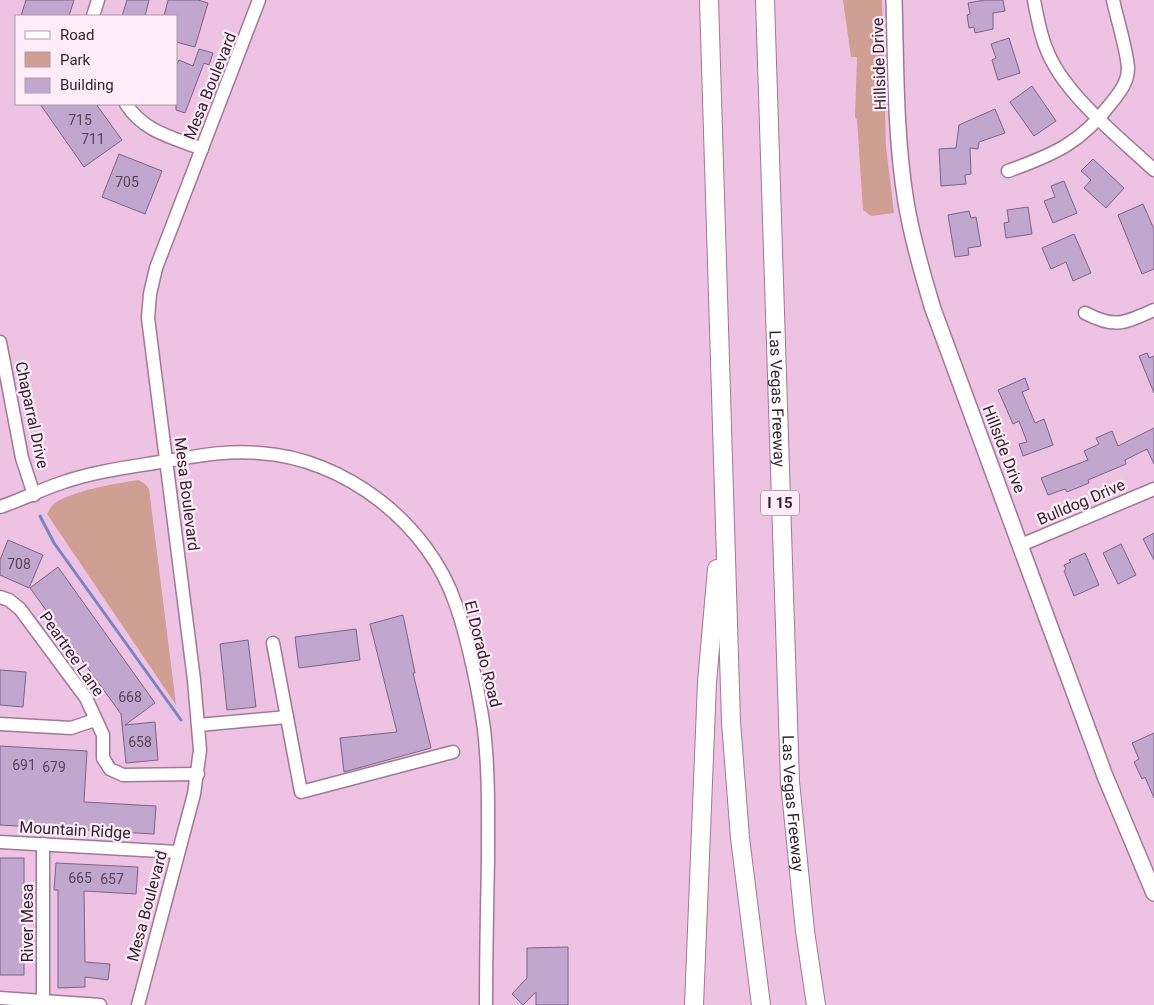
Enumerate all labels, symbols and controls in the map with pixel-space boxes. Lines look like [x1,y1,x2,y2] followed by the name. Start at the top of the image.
[15,15,178,105] legend
[868,17,890,111] street label: Hillside Drive
[60,26,94,44] text: Road
[180,29,240,143] street label: Mesa Boulevard
[60,51,91,69] text: Park
[60,76,114,94] text: Building
[68,112,92,128] house number: 715
[81,131,105,147] house number: 711
[115,174,139,190] house number: 705
[766,330,789,468] street label: Las Vegas Freeway
[11,360,53,470] street label: Chaparral Drive
[979,402,1029,496] street label: Hillside Drive
[171,436,203,552] street label: Mesa Boulevard
[1034,475,1128,529] street label: Bulldog Drive
[761,490,799,516] road number: I 15
[7,556,31,572] house number: 708
[461,599,505,709] street label: El Dorado Road
[36,608,108,700] street label: Peartree Lane
[118,689,142,705] house number: 668
[128,734,152,750] house number: 658
[779,735,809,873] street label: Las Vegas Freeway
[12,757,36,773] house number: 691
[42,759,66,775] house number: 679
[19,818,131,842] street label: Mountain Ridge
[123,848,171,964] street label: Mesa Boulevard
[68,870,92,886] house number: 665
[100,871,124,887] house number: 657
[18,884,37,962] street label: River Mesa

